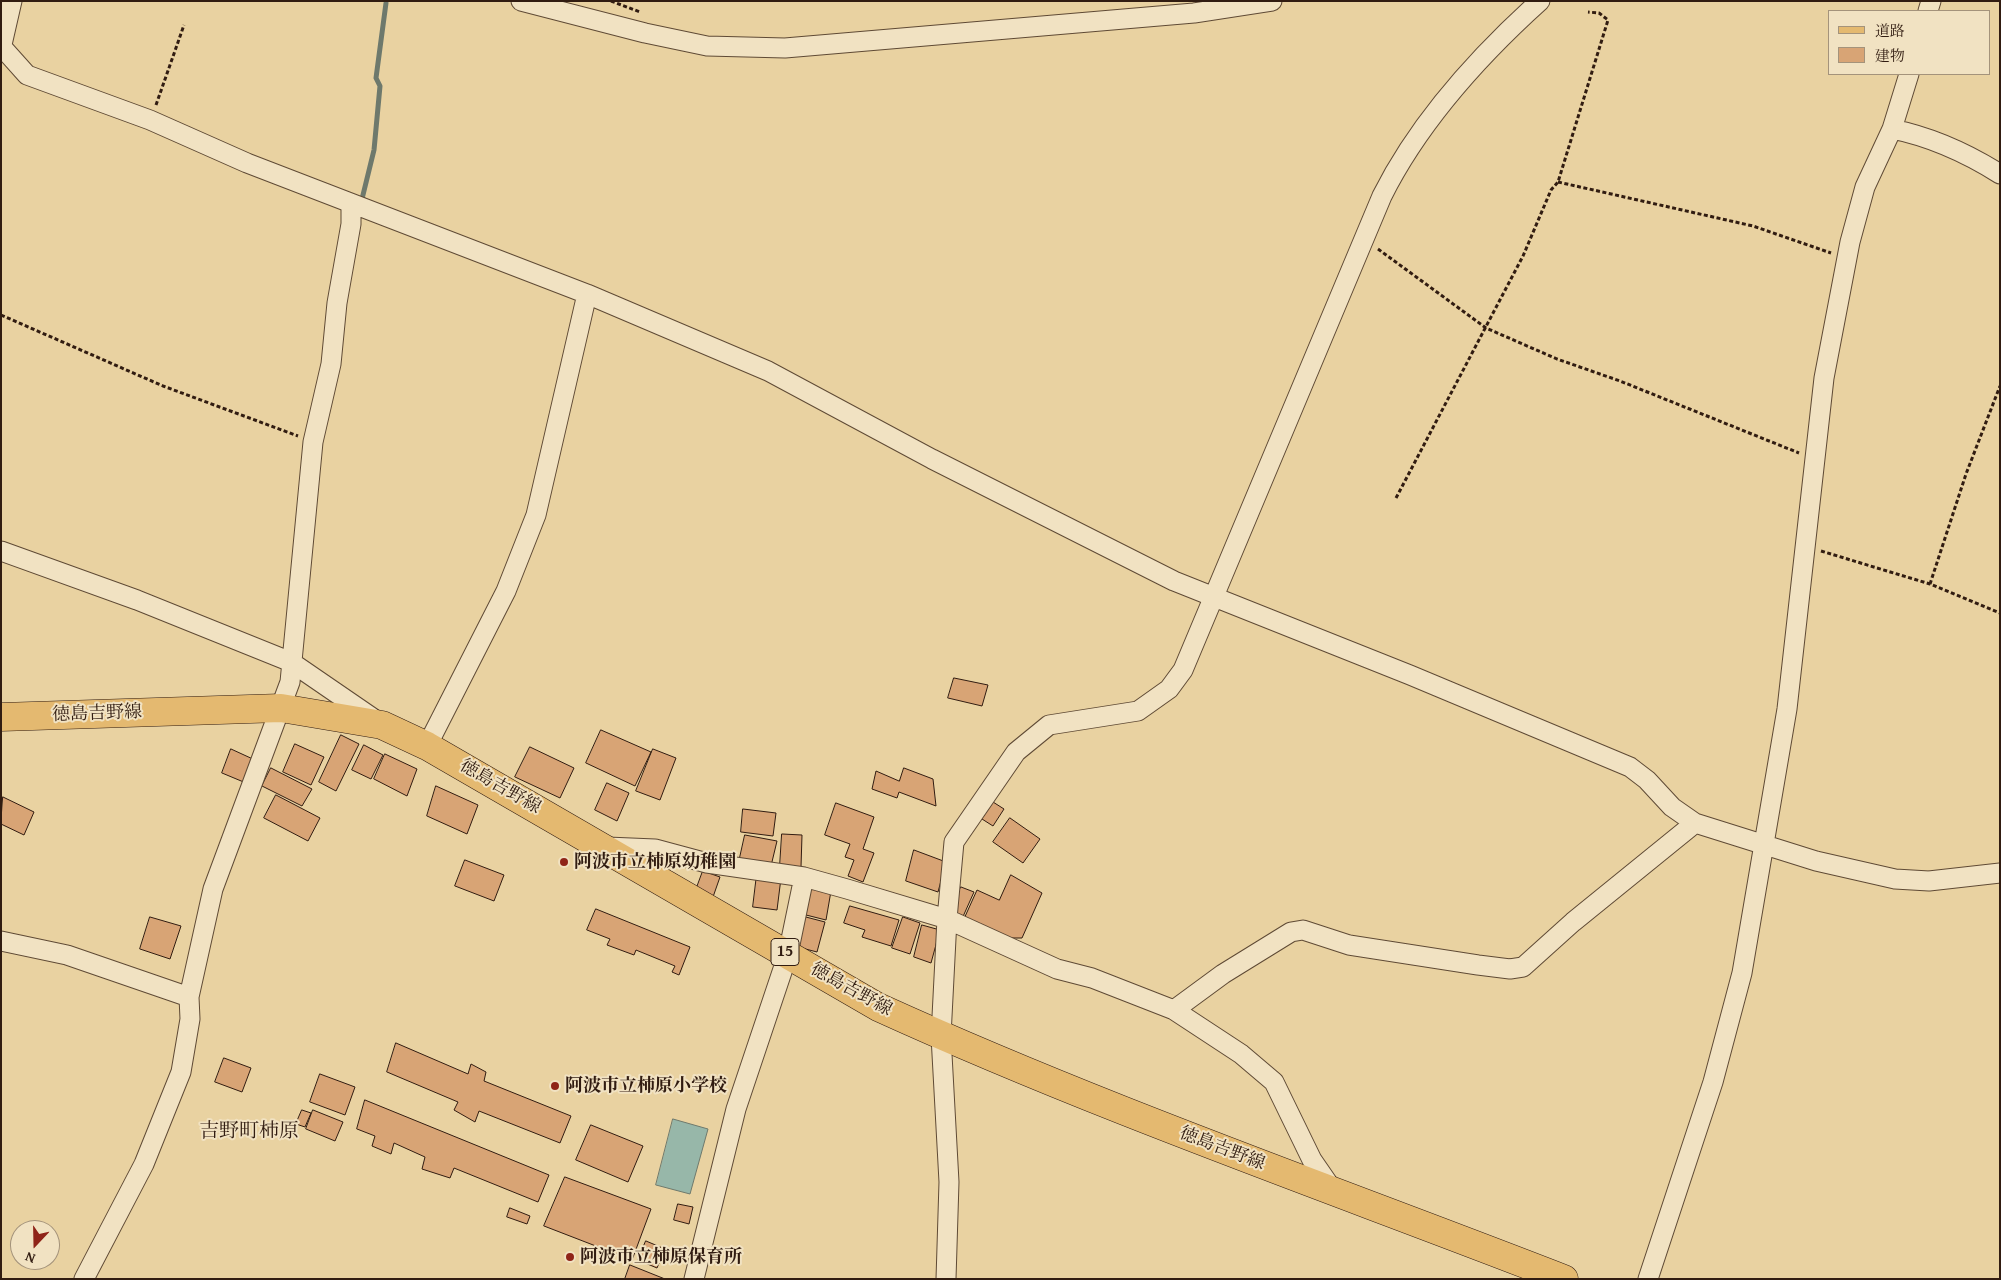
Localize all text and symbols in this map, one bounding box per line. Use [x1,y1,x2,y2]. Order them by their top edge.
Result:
legend [1828,10,1991,75]
text: 道路 [1875,20,1905,41]
text: 建物 [1875,45,1905,66]
street label: 徳島吉野線 [52,702,142,726]
street label: 徳島吉野線 [456,755,544,819]
place label: 阿波市立柿原幼稚園 [574,851,736,873]
marker: 阿波市立柿原幼稚園 [558,856,570,868]
road number: 15 [771,939,799,966]
street label: 徳島吉野線 [806,959,896,1021]
place label: 阿波市立柿原小学校 [565,1075,727,1097]
marker: 阿波市立柿原小学校 [549,1080,561,1092]
district label: 吉野町柿原 [199,1120,299,1144]
street label: 徳島吉野線 [1176,1123,1268,1175]
north arrow [10,1220,60,1270]
place label: 阿波市立柿原保育所 [580,1246,742,1268]
text: N [22,1247,38,1269]
marker: 阿波市立柿原保育所 [564,1251,576,1263]

